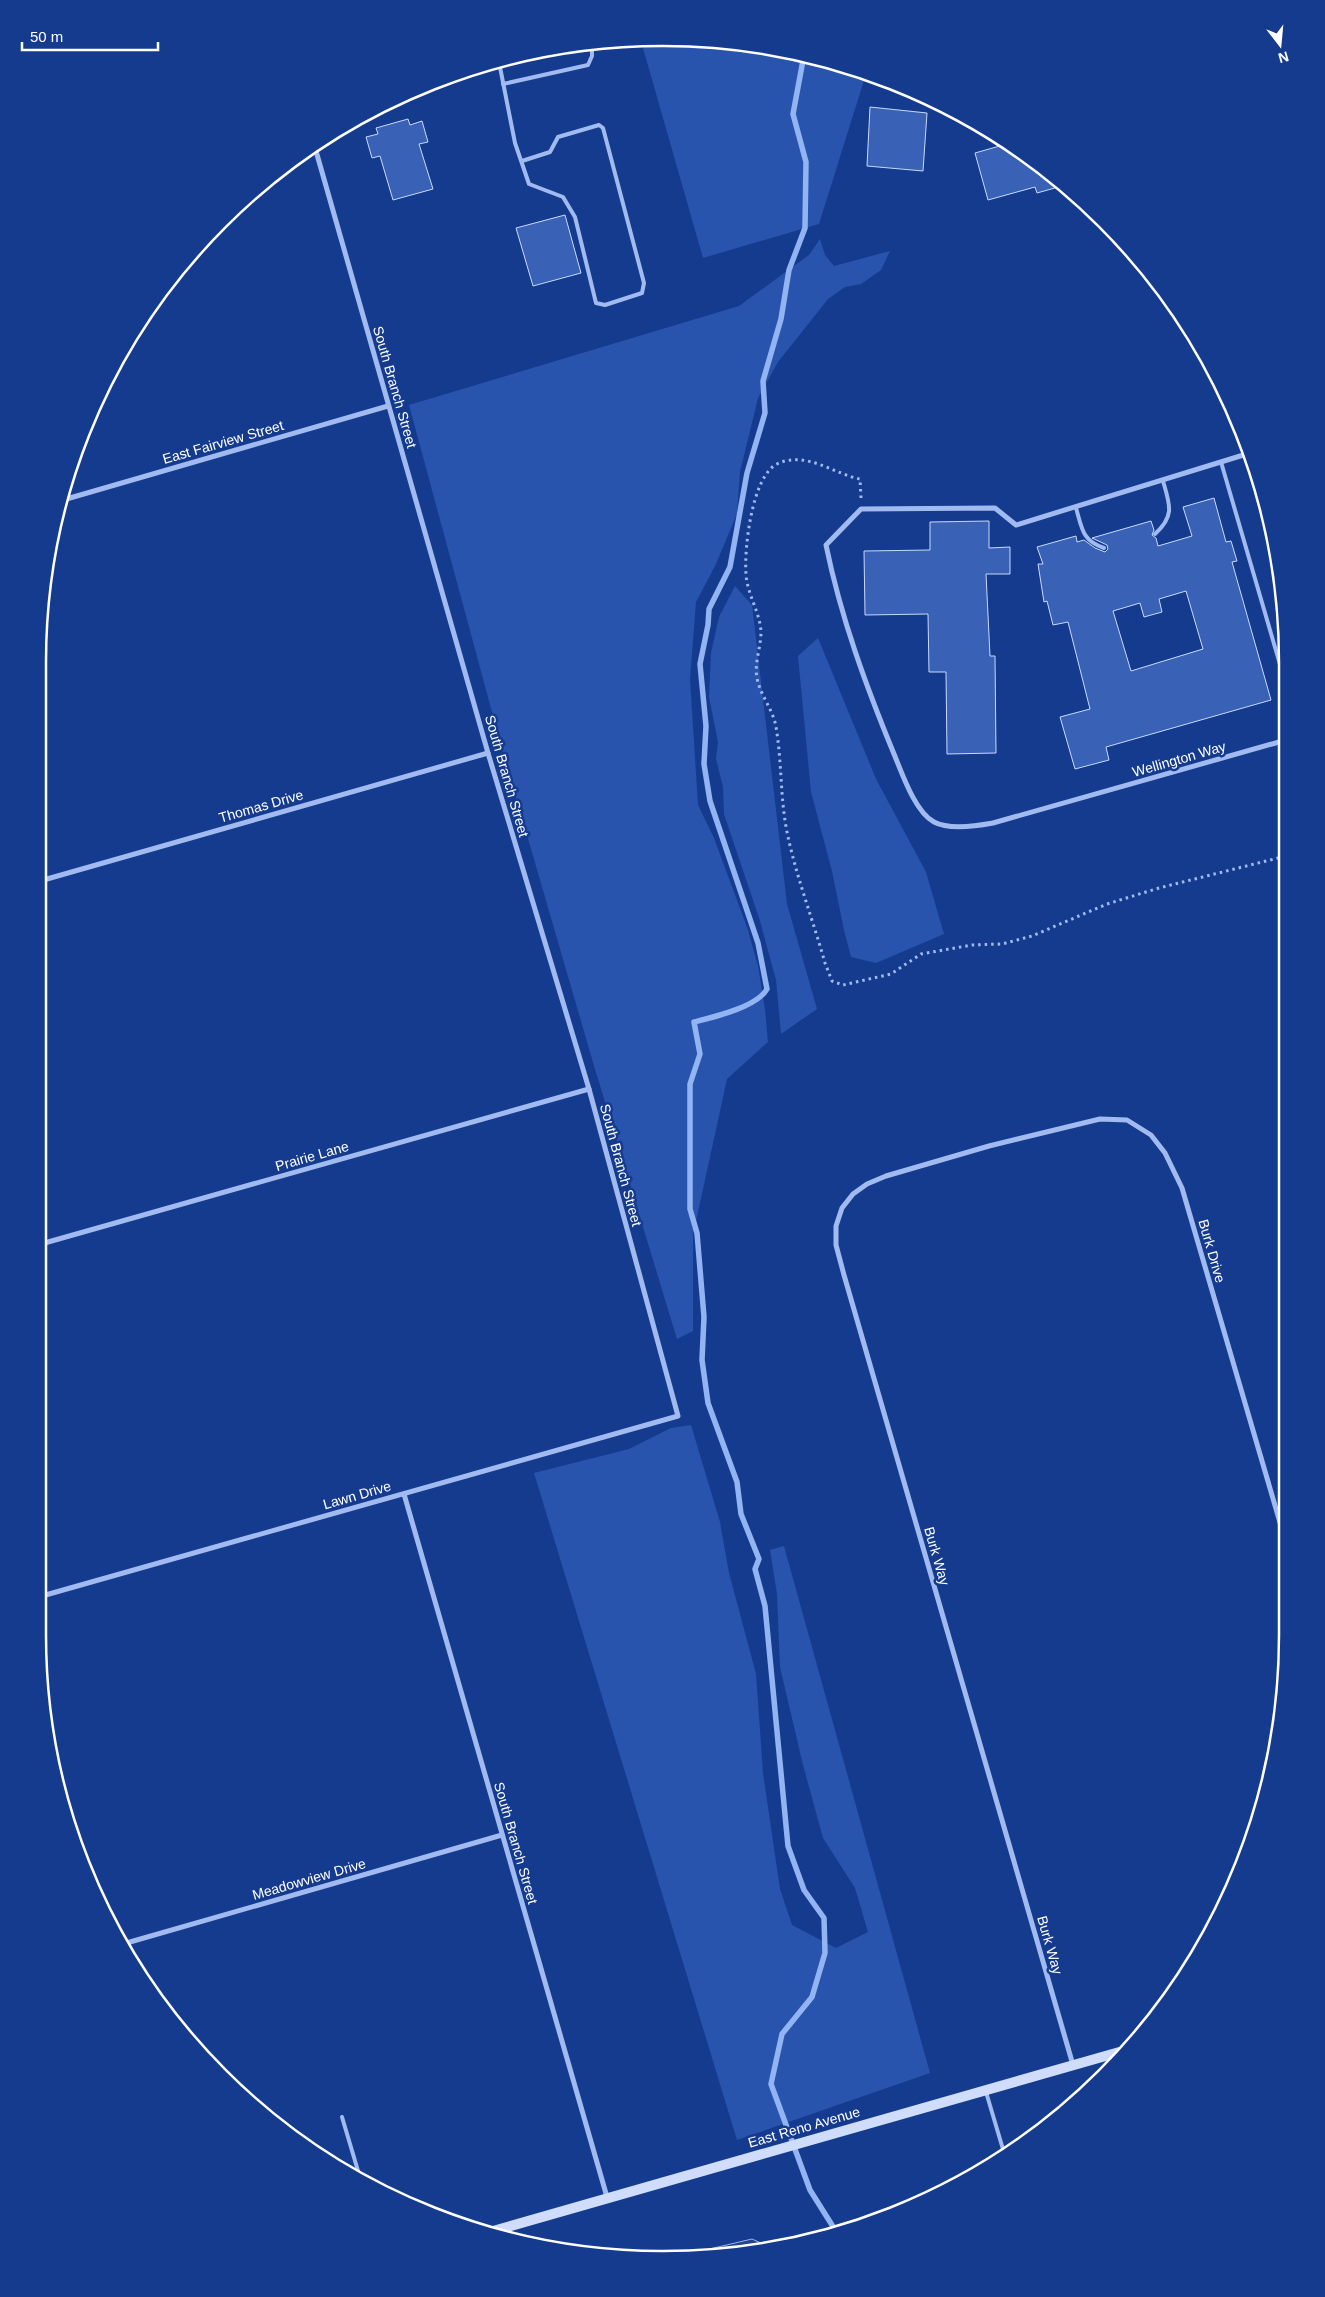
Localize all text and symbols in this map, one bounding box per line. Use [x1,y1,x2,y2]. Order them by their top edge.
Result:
scale bar [22,20,159,52]
north arrow [1255,20,1305,70]
text: 50 m [30,28,63,45]
text: N [1277,48,1291,67]
street label: South Branch Street [370,324,420,450]
street label: East Fairview Street [161,417,286,467]
street label: South Branch Street [482,713,532,839]
street label: Wellington Way [1130,738,1228,780]
street label: Thomas Drive [217,786,305,826]
street label: South Branch Street [597,1102,645,1228]
street label: Prairie Lane [274,1138,351,1174]
street label: Burk Drive [1195,1217,1229,1285]
street label: Lawn Drive [321,1478,393,1512]
street label: Burk Way [921,1525,953,1587]
street label: South Branch Street [491,1780,541,1906]
street label: Meadowview Drive [250,1855,368,1903]
street label: Burk Way [1034,1914,1066,1976]
street label: East Reno Avenue [746,2103,862,2151]

